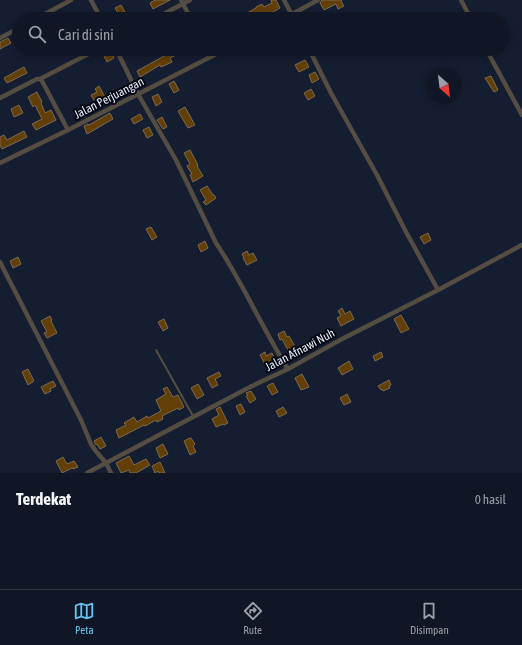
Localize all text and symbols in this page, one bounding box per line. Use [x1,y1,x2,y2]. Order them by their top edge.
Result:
search box [12,12,510,56]
icon: search [26,23,48,45]
text: Cari di sini [58,26,114,43]
north arrow [426,68,462,104]
street label: Jalan Perjuangan [72,74,146,122]
street label: Jalan Afnawi Nuh [263,326,337,374]
text: Terdekat [16,489,71,509]
text: 0 hasil [475,492,506,507]
tab: Peta [73,600,95,636]
tab: Rute [242,600,264,636]
tab: Disimpan [410,600,449,636]

